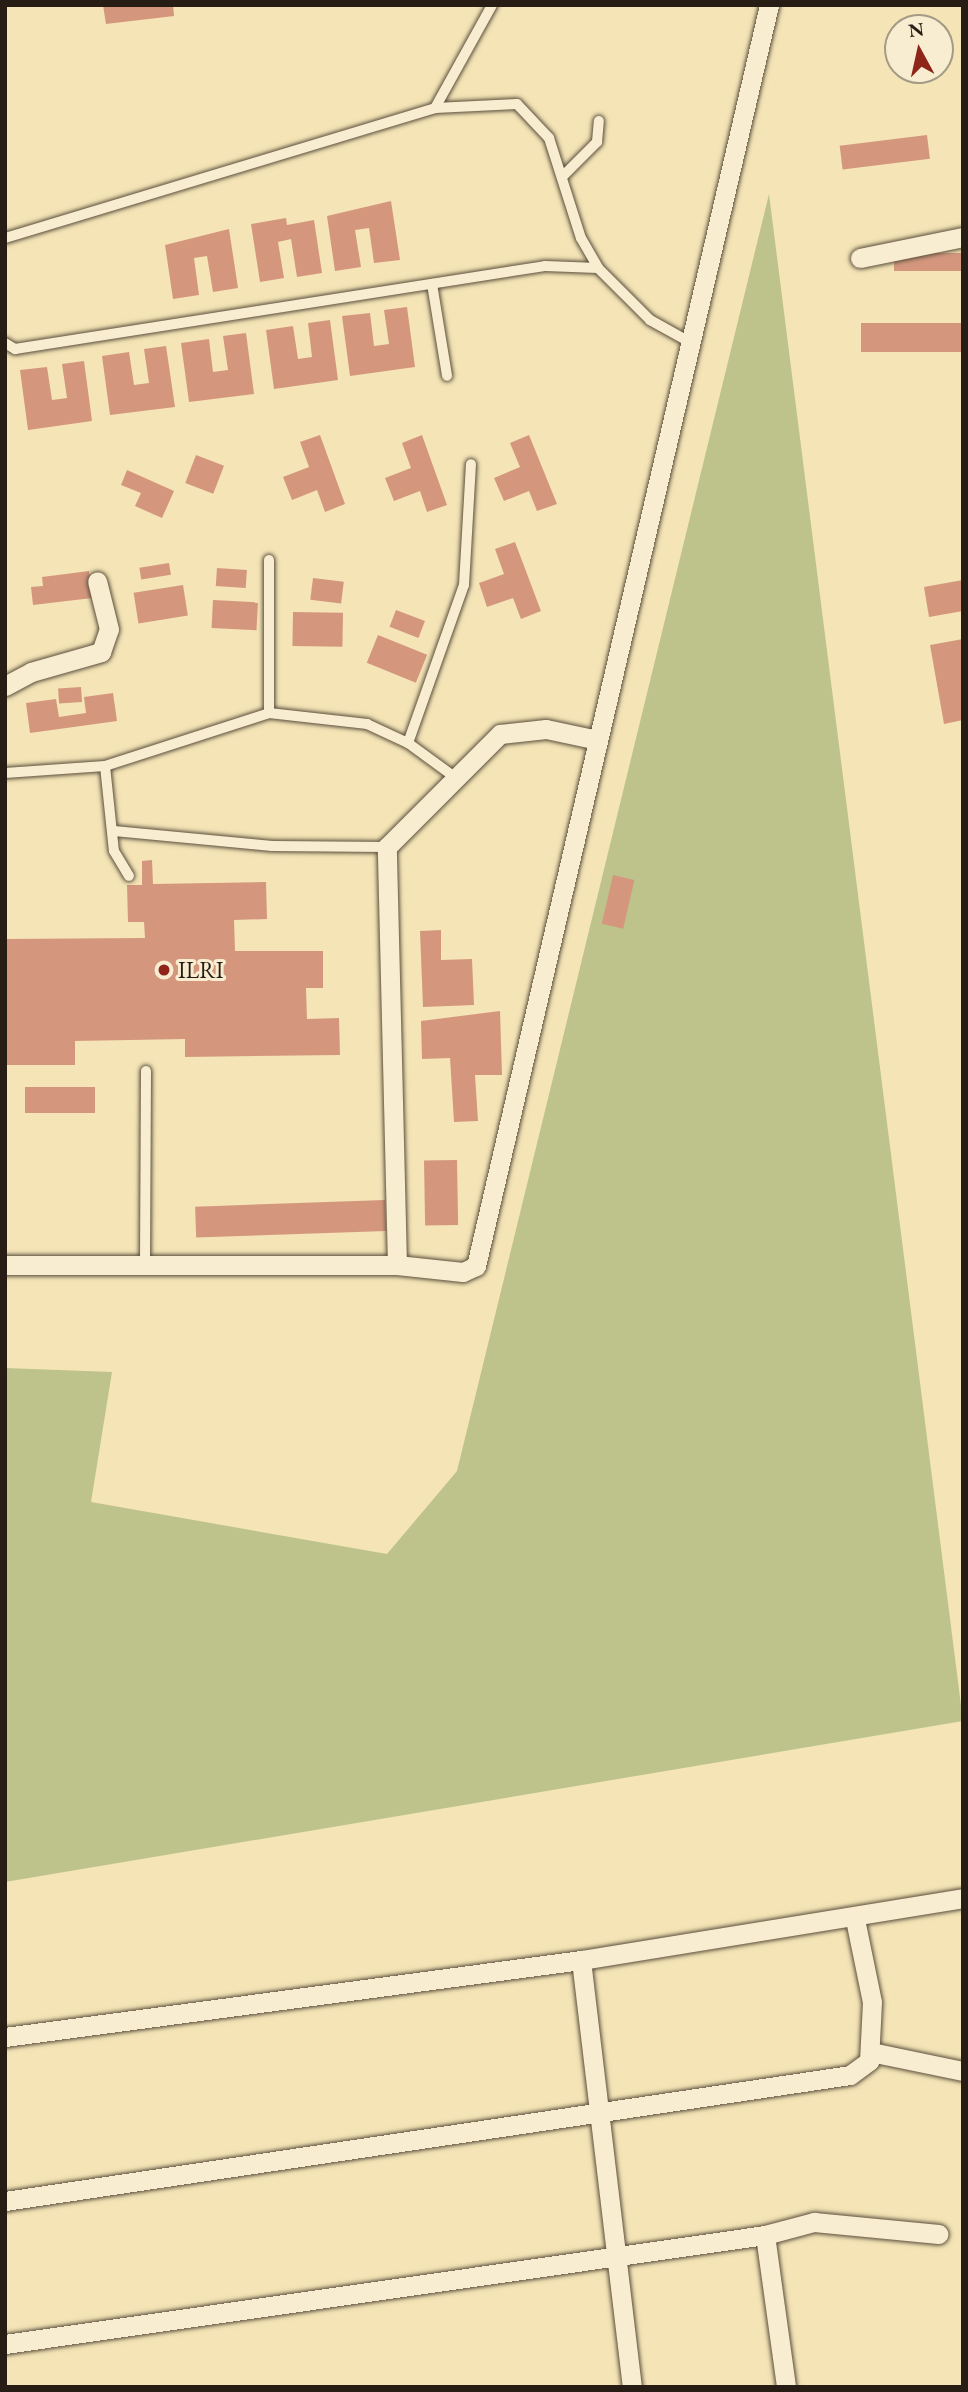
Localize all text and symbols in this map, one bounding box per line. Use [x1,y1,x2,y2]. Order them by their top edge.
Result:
north arrow [884,14,954,84]
text: N [907,16,926,43]
place label: ILRI [178,956,223,984]
marker: ILRI [156,962,172,978]

